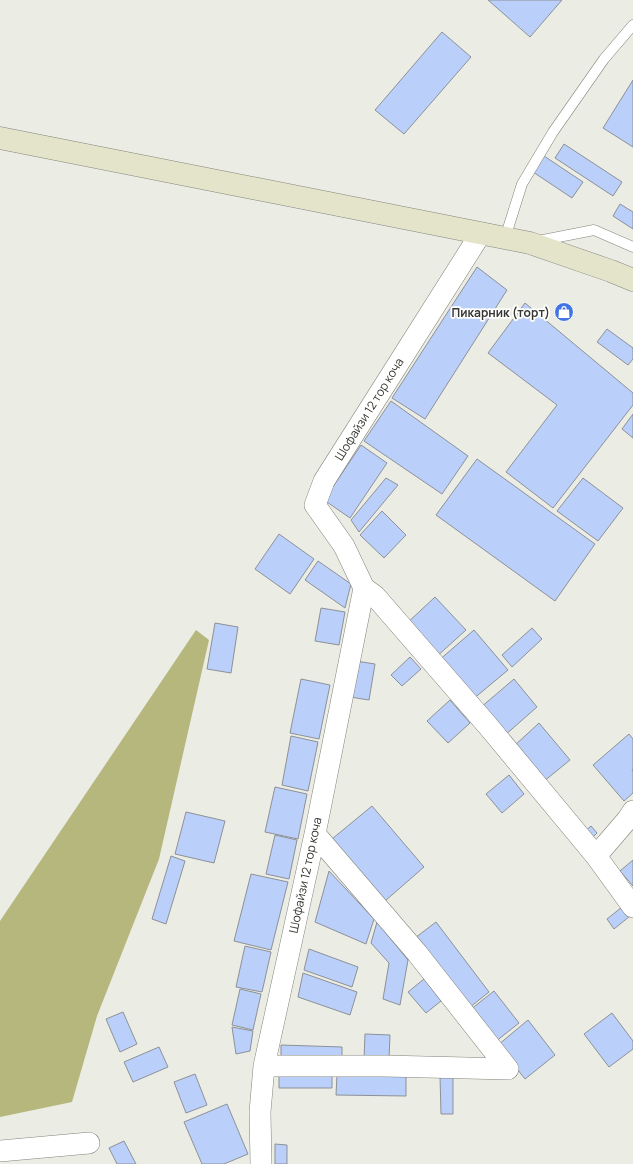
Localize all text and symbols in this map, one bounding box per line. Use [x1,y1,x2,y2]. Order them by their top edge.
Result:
shop icon: Пикарник (торт) [553,301,575,323]
place label: Пикарник (торт) [452,304,550,321]
street label: Шофайзи 12 тор коча [331,354,407,464]
street label: Шофайзи 12 тор коча [284,816,326,934]

